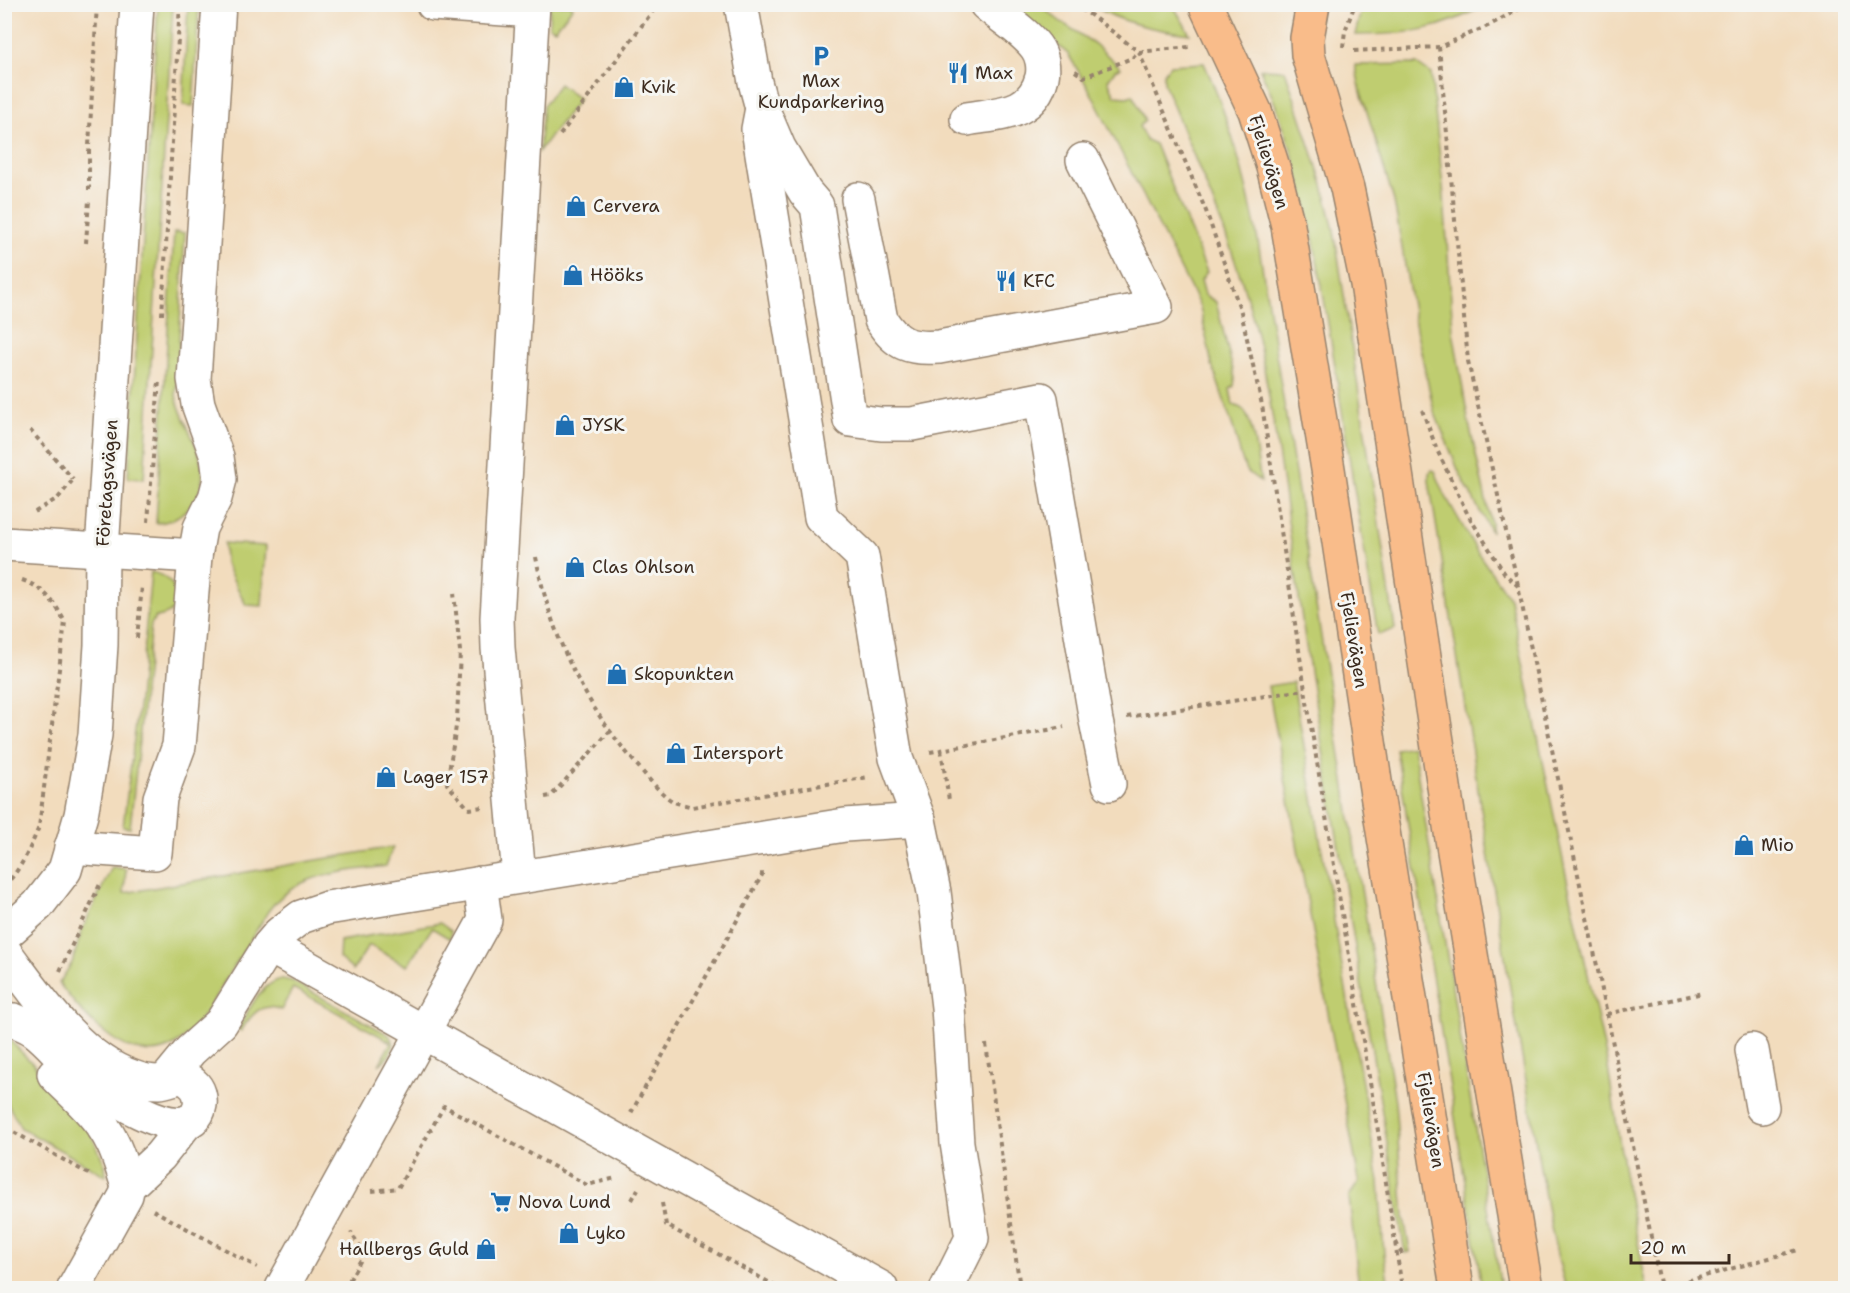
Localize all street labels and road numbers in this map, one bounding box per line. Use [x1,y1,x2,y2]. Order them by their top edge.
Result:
street label: Fjelievägen [1243,112,1295,212]
street label: Företagsvägen [91,418,123,548]
street label: Fjelievägen [1335,590,1373,690]
street label: Fjelievägen [1412,1070,1450,1170]

